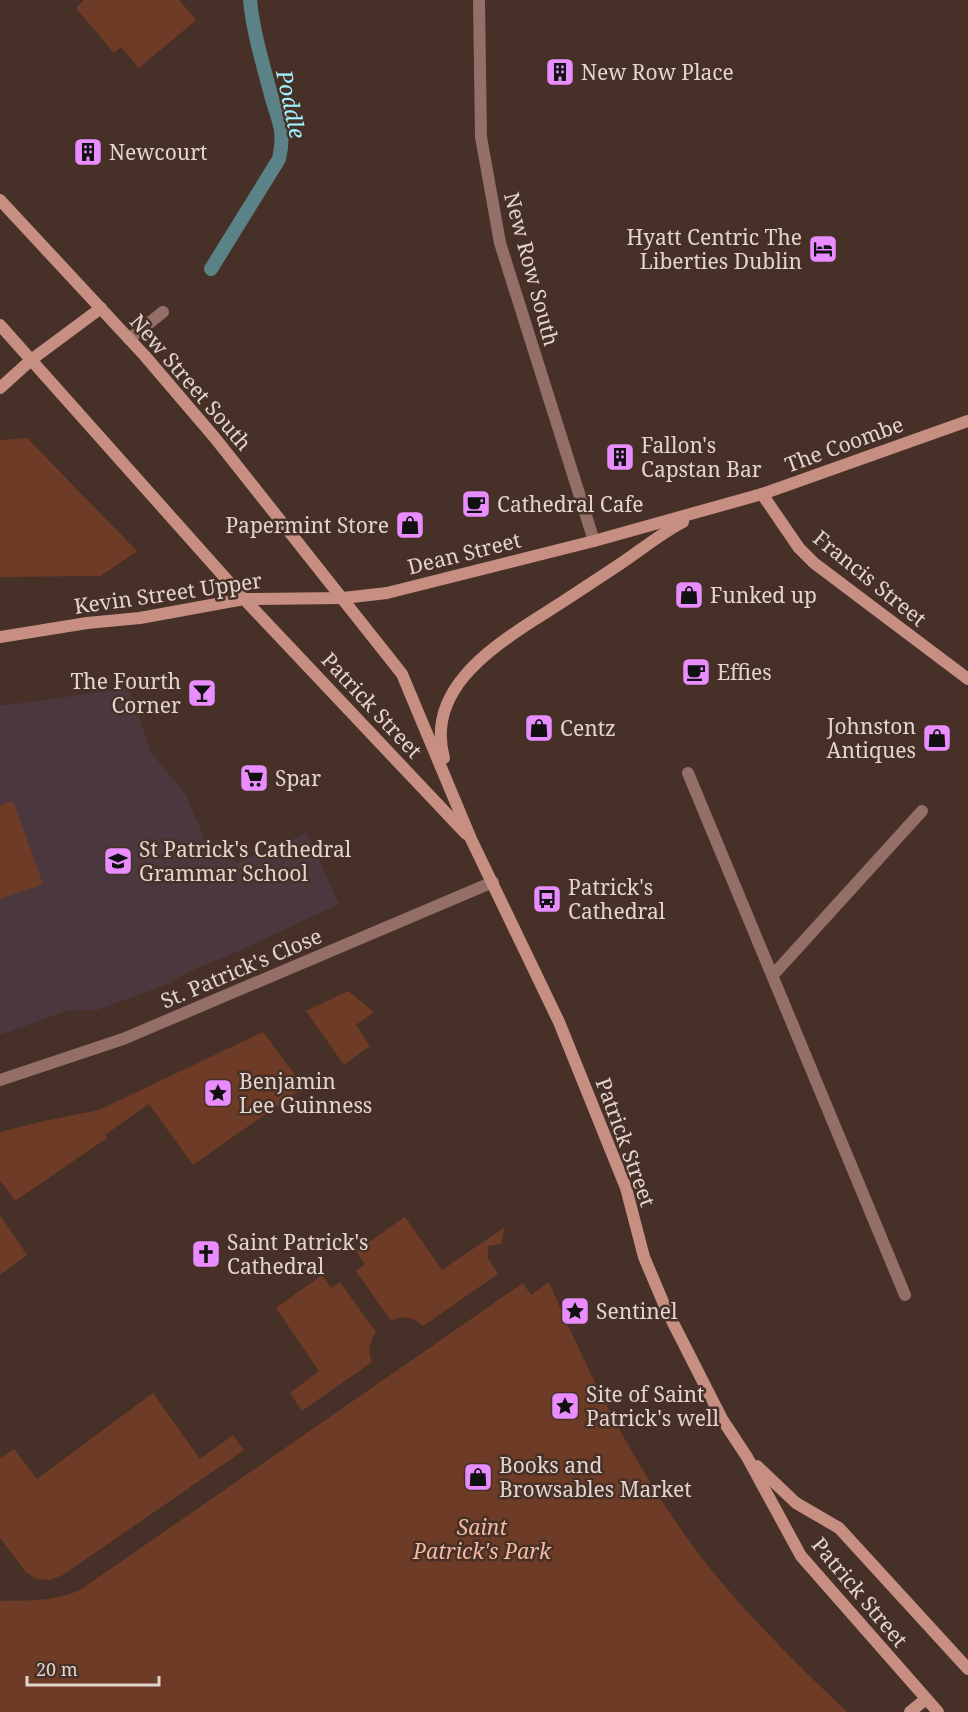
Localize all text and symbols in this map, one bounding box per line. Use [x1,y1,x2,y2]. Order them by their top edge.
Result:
building icon: New Row Place [544,56,576,88]
place label: New Row Place [581,58,734,86]
water label: Poddle [270,66,314,141]
building icon: Newcourt [72,136,104,168]
place label: Newcourt [109,138,207,166]
street label: New Row South [498,189,566,349]
place label: Hyatt Centric The Liberties Dublin [627,223,802,275]
hotel icon: Hyatt Centric The Liberties Dublin [807,233,839,265]
street label: New Street South [124,308,258,456]
street label: The Coombe [781,410,907,478]
place label: Fallon's Capstan Bar [641,431,762,483]
building icon: Fallon's Capstan Bar [604,441,636,473]
cafe icon: Cathedral Cafe [460,488,492,520]
place label: Cathedral Cafe [497,490,644,518]
shop icon: Papermint Store [394,509,426,541]
place label: Papermint Store [225,511,389,539]
street label: Francis Street [808,524,932,632]
street label: Dean Street [404,525,524,581]
street label: Kevin Street Upper [72,566,264,620]
shop icon: Funked up [673,579,705,611]
place label: Funked up [710,581,817,609]
street label: Patrick Street [316,646,428,764]
cafe icon: Effies [680,656,712,688]
place label: Effies [717,658,772,686]
place label: The Fourth Corner [70,667,181,719]
bar icon: The Fourth Corner [186,677,218,709]
shop icon: Centz [523,712,555,744]
place label: Johnston Antiques [826,712,916,764]
place label: Centz [560,714,616,742]
shop icon: Johnston Antiques [921,722,953,754]
supermarket icon: Spar [238,762,270,794]
place label: Spar [275,764,321,792]
place label: St Patrick's Cathedral Grammar School [139,835,352,887]
school or university icon: St Patrick's Cathedral Grammar School [102,845,134,877]
place label: Patrick's Cathedral [568,873,666,925]
bus stop icon: Patrick's Cathedral [531,883,563,915]
street label: St. Patrick's Close [156,921,326,1015]
place label: Benjamin Lee Guinness [239,1067,372,1119]
street label: Patrick Street [590,1074,662,1210]
place icon: Benjamin Lee Guinness [202,1077,234,1109]
place label: Saint Patrick's Cathedral [227,1228,369,1280]
church icon: Saint Patrick's Cathedral [190,1238,222,1270]
place icon: Sentinel [559,1295,591,1327]
place label: Sentinel [596,1297,678,1325]
place label: Site of Saint Patrick's well [586,1380,720,1432]
place icon: Site of Saint Patrick's well [549,1390,581,1422]
place label: Books and Browsables Market [499,1451,692,1503]
shop icon: Books and Browsables Market [462,1461,494,1493]
park label: Saint Patrick's Park [412,1513,552,1565]
street label: Patrick Street [806,1531,914,1653]
scale bar [27,1649,159,1687]
text: 20 m [36,1657,78,1681]

